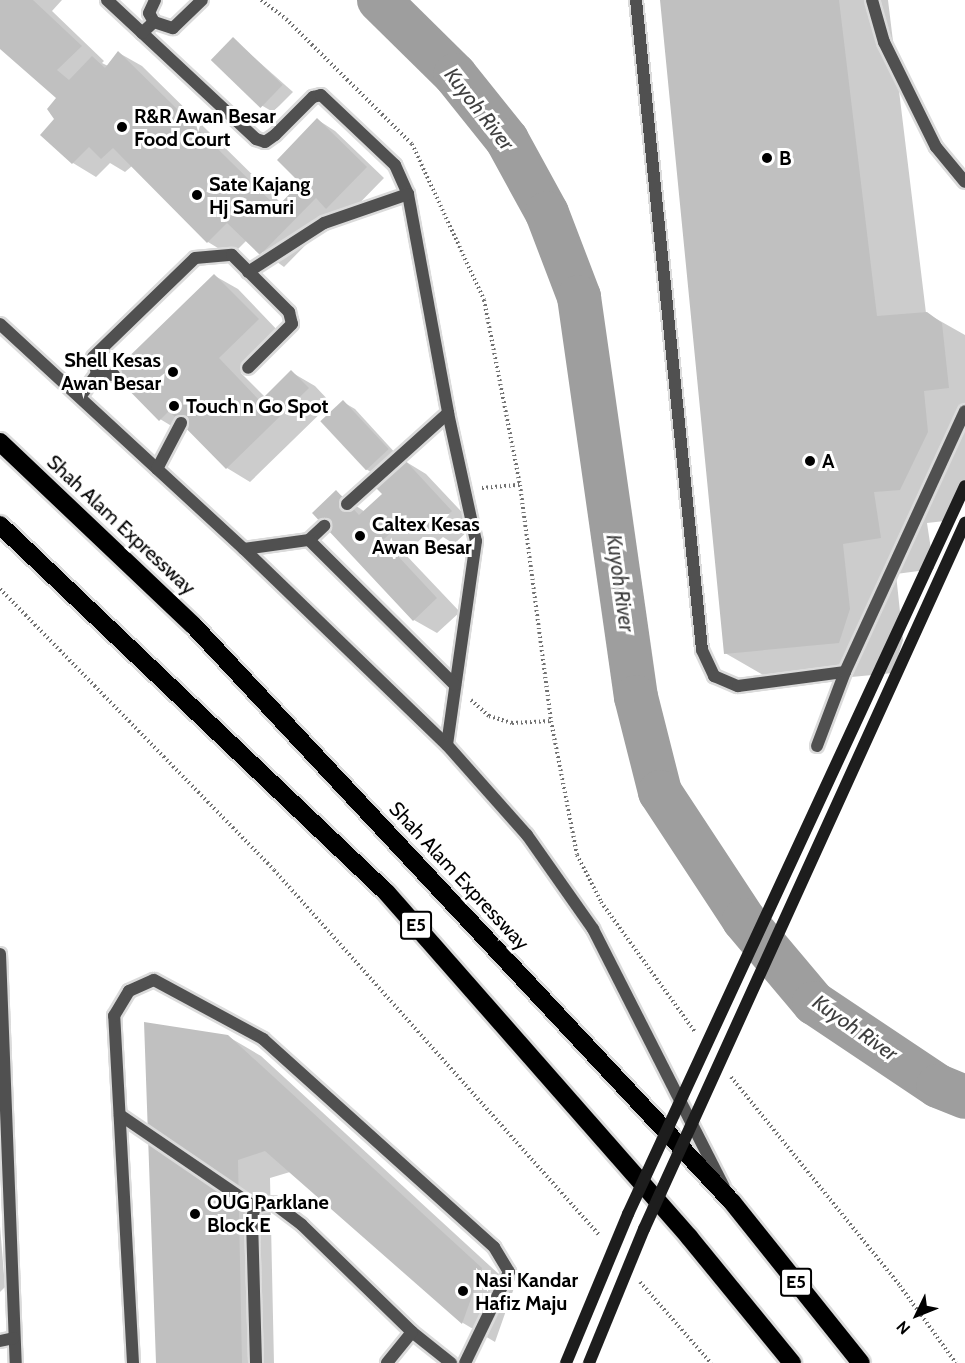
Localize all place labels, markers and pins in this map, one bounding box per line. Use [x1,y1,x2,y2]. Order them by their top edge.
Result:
place label: R&R Awan Besar Food Court [134,104,276,151]
marker: R&R Awan Besar Food Court [115,120,129,134]
place label: B [779,146,792,170]
marker: B [760,151,774,165]
place label: Sate Kajang Hj Samuri [209,172,310,219]
marker: Sate Kajang Hj Samuri [190,188,204,202]
place label: Shell Kesas Awan Besar [61,348,161,395]
marker: Shell Kesas Awan Besar [166,365,180,379]
place label: Touch n Go Spot [186,394,328,418]
marker: Touch n Go Spot [167,399,181,413]
place label: A [822,449,834,473]
marker: A [803,454,817,468]
place label: Caltex Kesas Awan Besar [372,512,480,559]
marker: Caltex Kesas Awan Besar [353,529,367,543]
place label: OUG Parklane Block E [207,1190,329,1237]
marker: OUG Parklane Block E [188,1207,202,1221]
place label: Nasi Kandar Hafiz Maju [475,1268,578,1315]
marker: Nasi Kandar Hafiz Maju [456,1284,470,1298]

